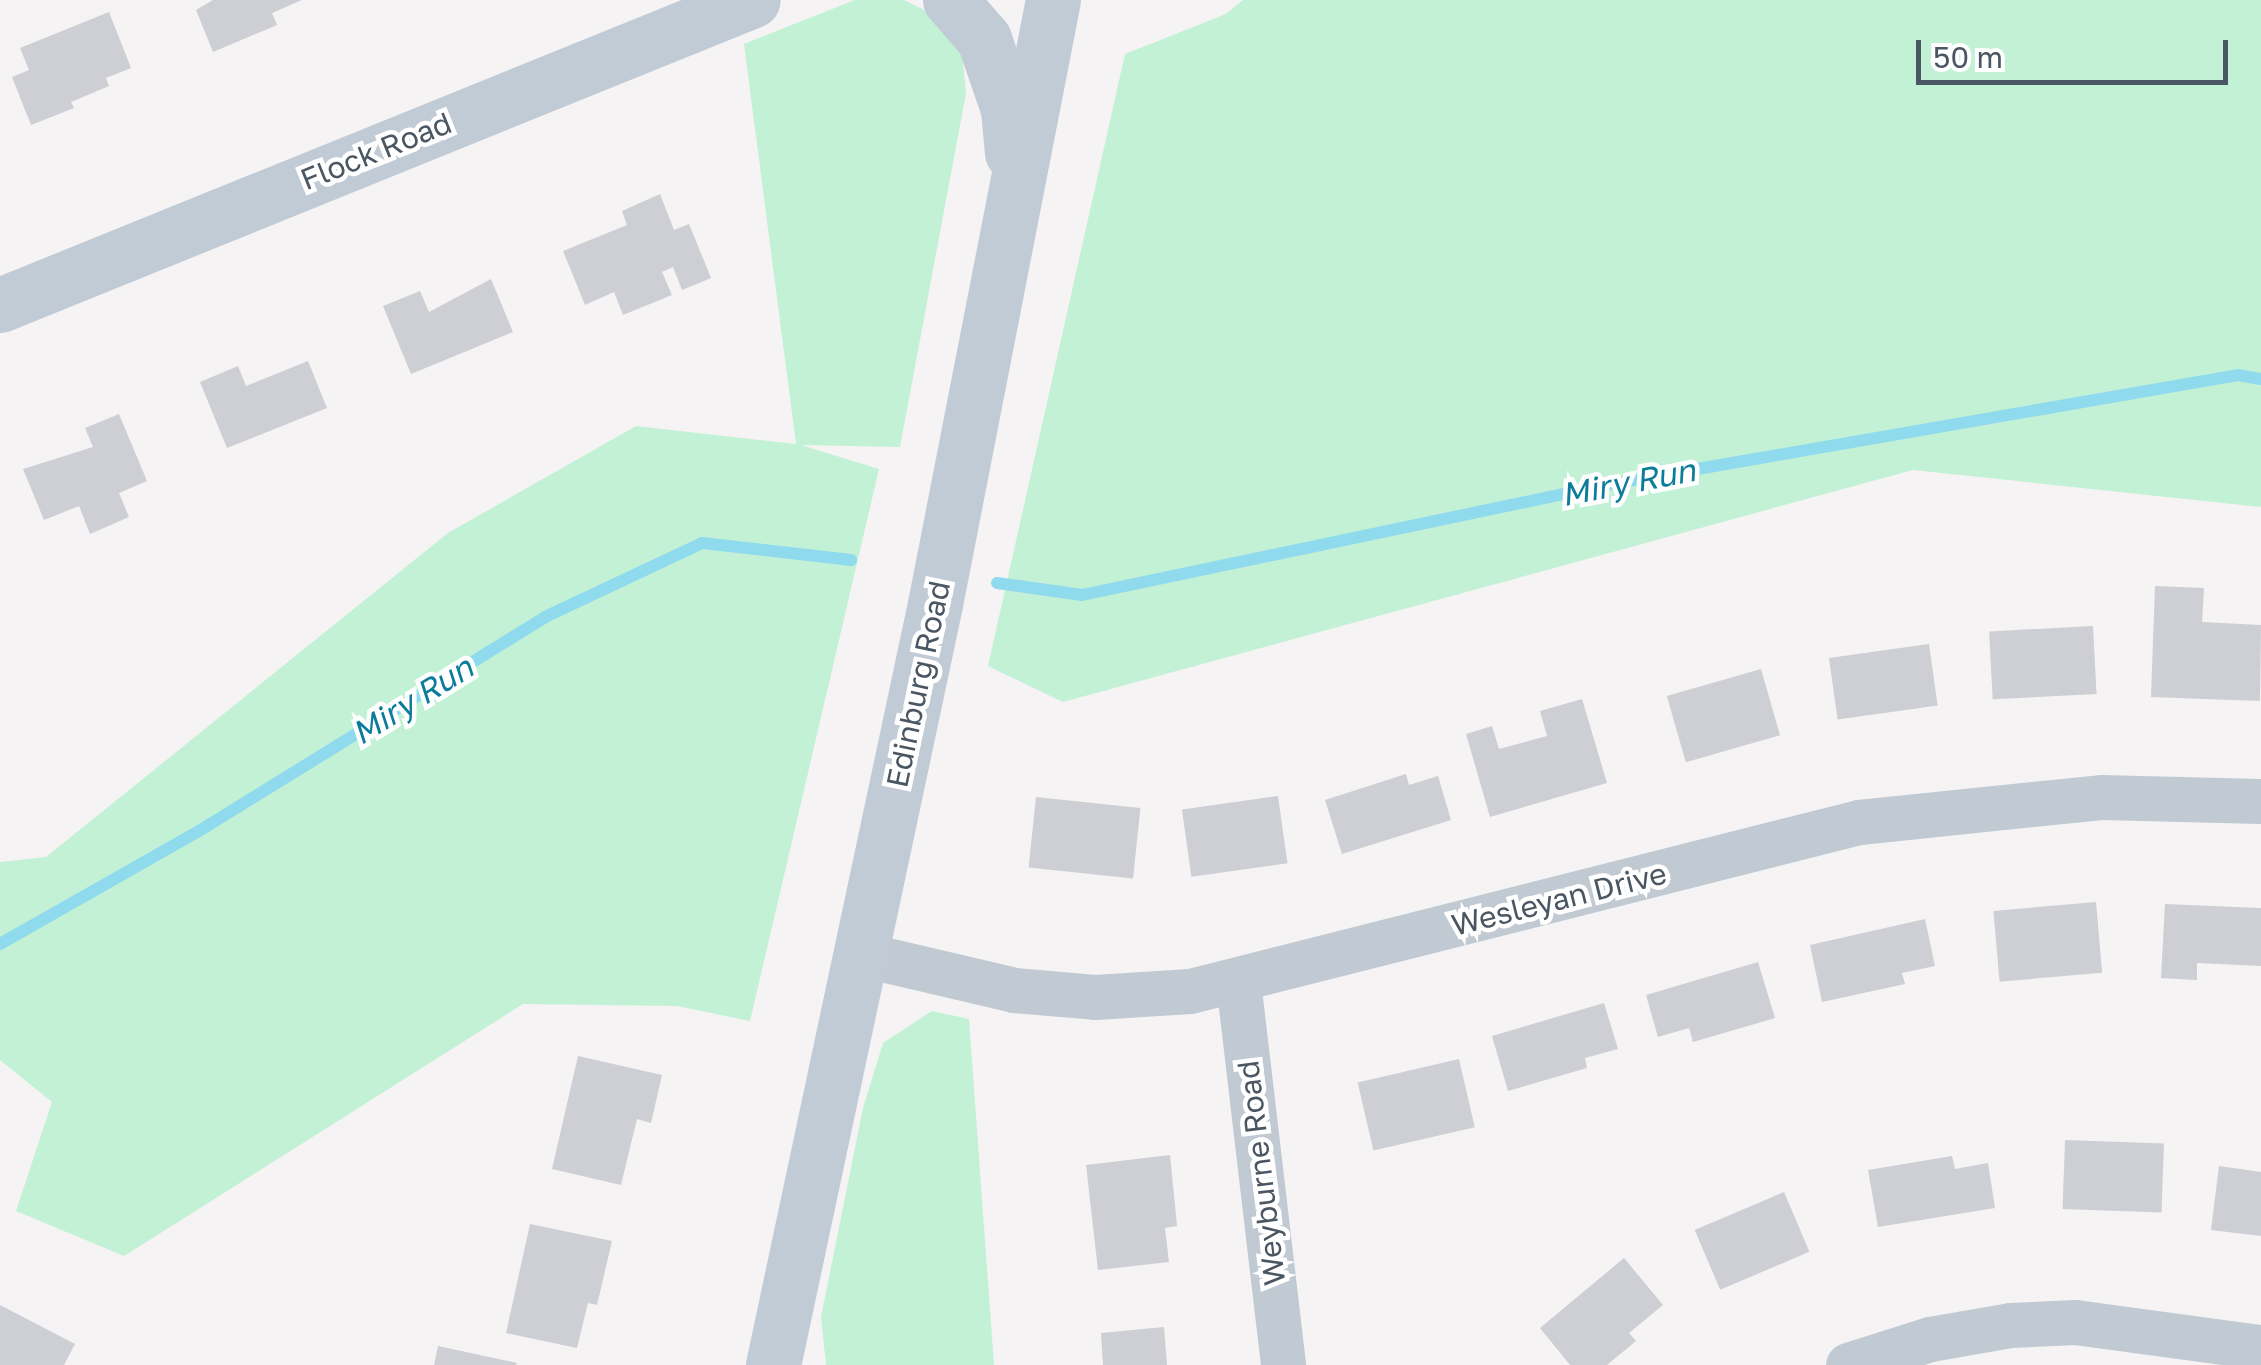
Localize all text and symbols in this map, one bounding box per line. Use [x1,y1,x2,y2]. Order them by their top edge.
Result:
scale bar [1921,20,2234,82]
text: 50 m [1933,39,2003,75]
street label: Flock Road [295,104,457,198]
water label: Miry Run [1558,450,1698,514]
street label: Edinburg Road [879,577,957,791]
water label: Miry Run [344,648,480,752]
street label: Wesleyan Drive [1448,855,1670,943]
street label: Weyburne Road [1229,1058,1293,1288]

